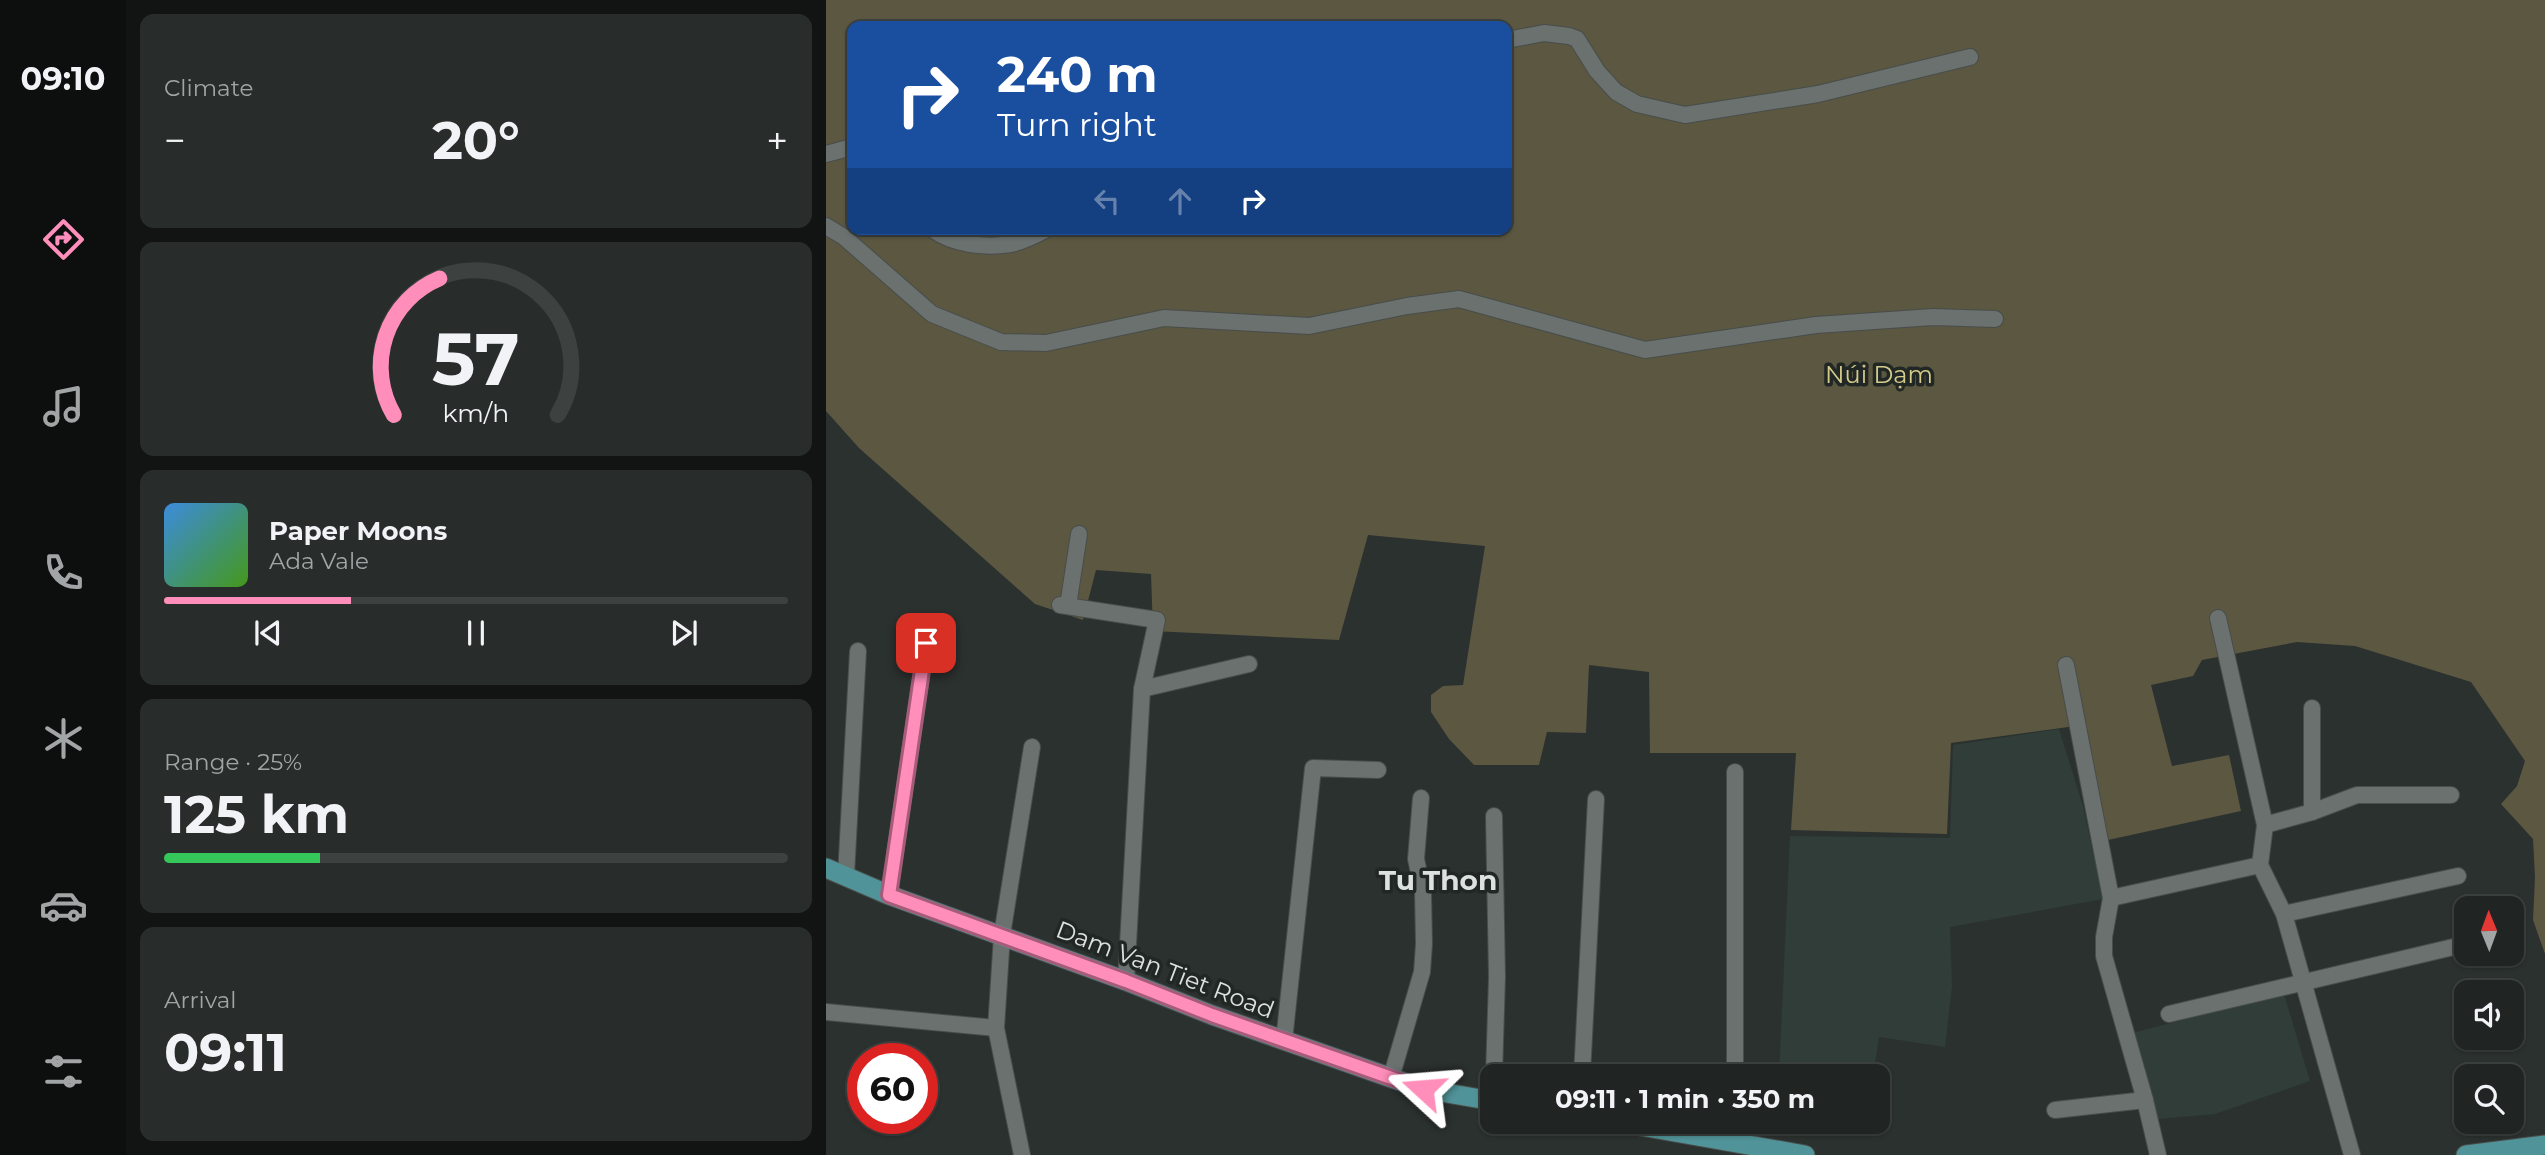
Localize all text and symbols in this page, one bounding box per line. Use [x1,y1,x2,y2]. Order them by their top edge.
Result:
text: 240 m [997,45,1158,104]
icon: right [882,49,973,140]
text: 09:10 [21,59,105,98]
text: Climate [164,74,253,102]
text: Turn right [997,105,1157,144]
text: 20° [432,109,520,172]
text: − [164,117,186,164]
text: + [766,117,788,164]
icon: left [1088,182,1126,220]
icon: ahead [1161,182,1199,220]
icon: right [1234,182,1272,220]
icon: directions [39,215,88,264]
text: 57 [432,316,520,404]
park label: Núi Dạm [1825,360,1933,389]
icon: music [39,382,88,431]
text: km/h [443,398,509,428]
text: Paper Moons [269,515,447,547]
text: Ada Vale [269,547,369,575]
icon: phone [39,548,88,597]
pin [896,613,956,673]
icon: previous [249,614,287,652]
icon: pause [457,614,495,652]
icon: next [665,614,703,652]
icon: arrive [907,624,945,662]
icon: climate [39,714,88,763]
text: Range · 25% [164,748,302,776]
text: 125 km [164,783,349,846]
district label: Tu Thon [1379,863,1497,897]
icon: car [39,881,88,930]
north arrow [2454,896,2524,966]
map controls [2454,896,2524,1134]
street label: Dam Van Tiet Road [1052,915,1278,1025]
button: sound [2454,980,2524,1050]
text: Arrival [164,986,237,1014]
text: 09:11 [164,1021,287,1084]
speed limit sign: 60 [847,1043,938,1134]
icon: filters [39,1047,88,1096]
position arrow [1386,1052,1460,1126]
button: search [2454,1064,2524,1134]
text: 09:11 · 1 min · 350 m [1555,1083,1815,1115]

